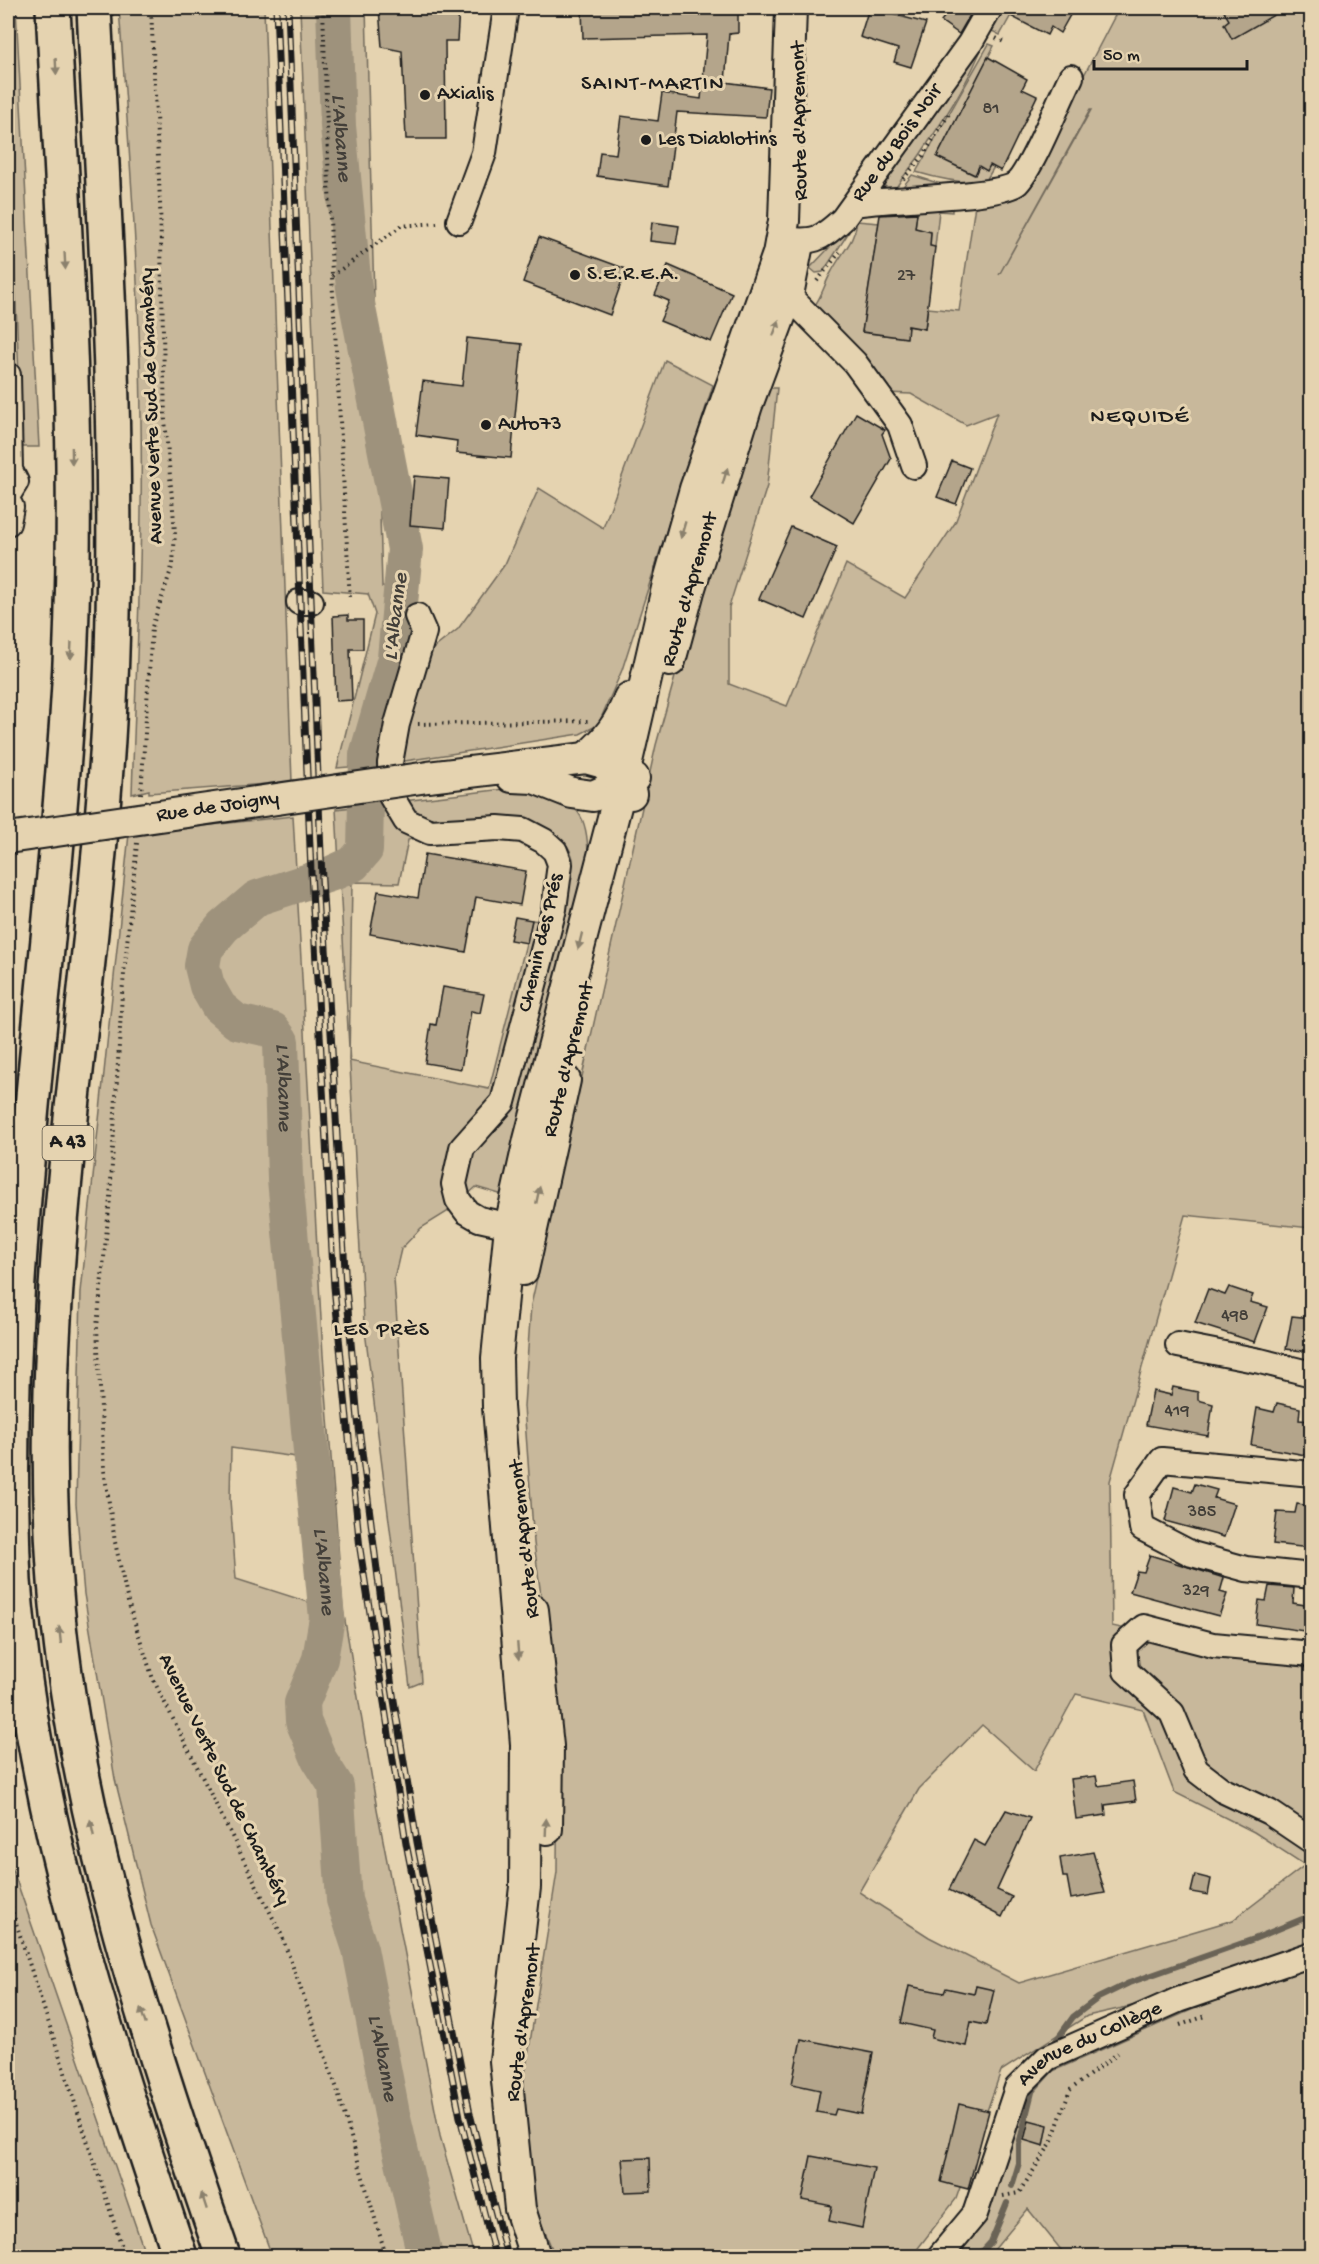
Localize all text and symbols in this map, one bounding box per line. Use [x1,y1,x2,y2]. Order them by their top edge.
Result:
scale bar [1094,33,1247,71]
street label: Route d'Apremont [787,39,815,201]
text: 50 m [1103,46,1140,67]
one-way arrow [51,56,60,75]
district label: SAINT-MARTIN [581,72,725,98]
street label: Rue du Bois Noir [847,78,949,207]
place label: Axialis [437,83,495,108]
marker: Axialis [418,88,432,102]
water label: L'Albanne [324,94,357,184]
house number: 81 [982,99,1000,120]
place label: Les Diablotins [658,128,778,153]
marker: Les Diablotins [639,133,653,147]
one-way arrow [61,251,70,270]
place label: S.E.R.E.A. [587,263,679,288]
house number: 27 [897,266,916,287]
street label: Avenue Verte Sud de Chambéry [136,267,170,545]
marker: S.E.R.E.A. [568,268,582,282]
one-way arrow [771,319,781,337]
district label: NEQUIDÉ [1090,405,1190,431]
place label: Auto73 [498,413,562,438]
marker: Auto73 [479,418,493,432]
one-way arrow [68,446,77,465]
one-way arrow [721,467,730,485]
street label: Route d'Apremont [657,508,726,670]
one-way arrow [678,520,688,539]
water label: L'Albanne [379,570,415,662]
one-way arrow [67,641,76,660]
street label: Rue de Joigny [155,786,281,829]
street label: Chemin des Prés [514,870,570,1015]
one-way arrow [575,932,584,950]
street label: Route d'Apremont [539,977,602,1140]
water label: L'Albanne [268,1043,297,1133]
road number: A 43 [42,1126,94,1160]
one-way arrow [534,1186,543,1205]
house number: 498 [1221,1306,1249,1327]
district label: LES PRÈS [334,1318,430,1344]
house number: 419 [1165,1401,1189,1422]
street label: Route d'Apremont [505,1456,547,1619]
house number: 385 [1187,1502,1216,1523]
water label: L'Albanne [305,1527,340,1618]
house number: 329 [1181,1581,1210,1602]
one-way arrow [56,1626,65,1645]
one-way arrow [513,1641,523,1660]
street label: Avenue Verte Sud de Chambéry [151,1650,295,1910]
one-way arrow [87,1818,96,1837]
one-way arrow [542,1818,551,1837]
street label: Route d'Apremont [502,1940,549,2104]
street label: Avenue du Collège [1013,1996,1167,2092]
one-way arrow [138,2007,147,2025]
water label: L'Albanne [360,2013,403,2105]
one-way arrow [199,2192,208,2210]

